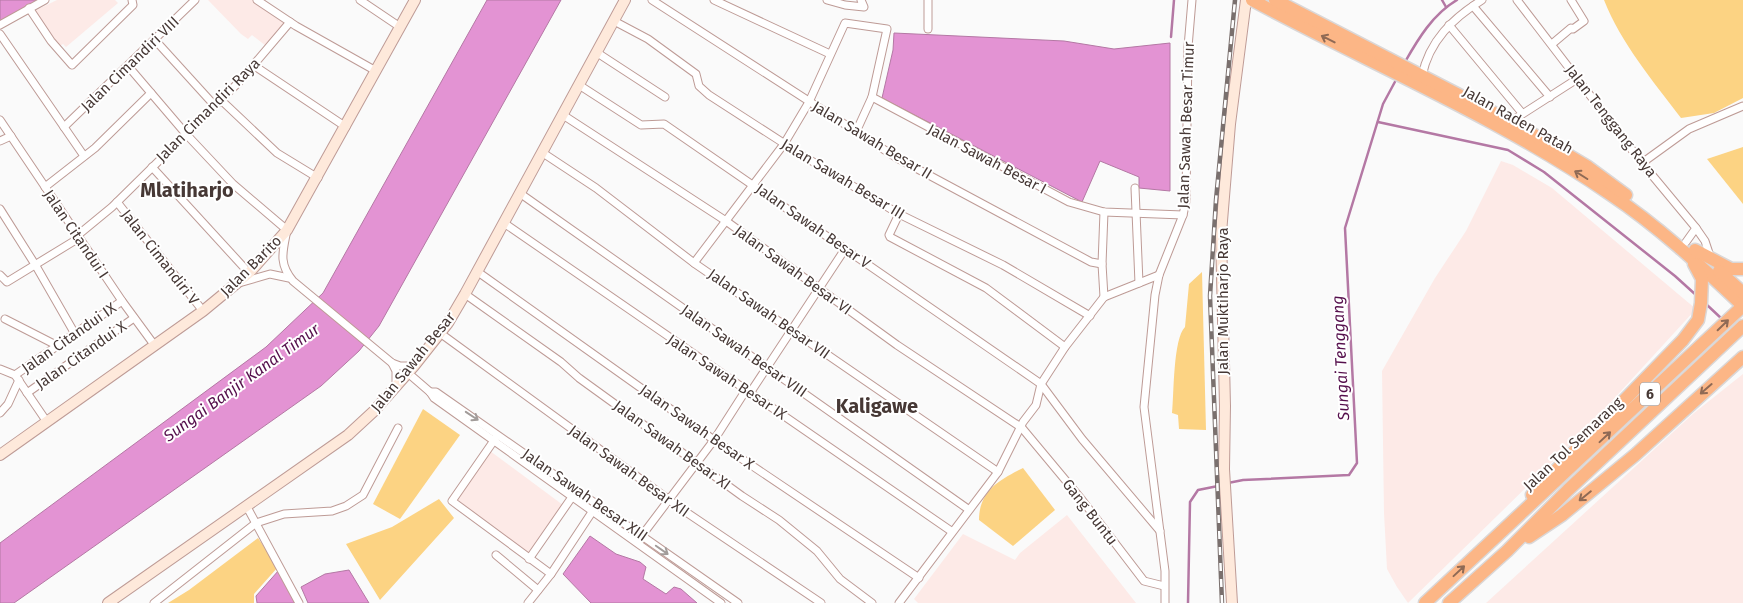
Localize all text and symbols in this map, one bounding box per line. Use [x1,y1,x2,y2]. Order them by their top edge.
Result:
street label: Jalan Cimandiri VIII [77,13,183,115]
one-way arrow [1321,34,1336,44]
street label: Jalan Sawah Besar Timur [1174,41,1198,209]
street label: Jalan Cimandiri Raya [152,54,264,166]
street label: Jalan Tenggang Raya [1561,61,1661,181]
street label: Jalan Raden Patah [1460,82,1576,158]
street label: Jalan Sawah Besar II [809,97,935,183]
street label: Jalan Sawah Besar I [924,120,1050,198]
street label: Jalan Sawah Besar III [778,135,908,223]
one-way arrow [1575,170,1589,180]
district label: Mlatiharjo [140,178,234,202]
street label: Jalan Sawah Besar V [752,180,874,273]
street label: Jalan Citandui I [40,186,112,282]
street label: Jalan Cimandiri V [117,206,203,309]
street label: Jalan Sawah Besar VI [731,221,855,319]
street label: Jalan Muktiharjo Raya [1214,227,1232,375]
street label: Jalan Barito [217,232,285,300]
street label: Jalan Sawah Besar VII [705,265,833,363]
water label: Sungai Tenggang [1328,295,1353,422]
street label: Jalan Citandui IX [18,298,120,377]
street label: Jalan Sawah Besar VIII [678,301,810,401]
street label: Jalan Sawah Besar [367,308,459,416]
street label: Jalan Citandui X [32,317,131,393]
water label: Sungai Banjir Kanal Timur [159,319,324,446]
one-way arrow [1717,319,1730,331]
street label: Jalan Sawah Besar IX [664,330,791,424]
street label: Jalan Sawah Besar X [636,381,758,474]
road number: 6 [1640,382,1660,406]
one-way arrow [1700,383,1713,394]
street label: Jalan Tol Semarang [1520,393,1627,495]
district label: Kaligawe [836,394,918,418]
street label: Jalan Sawah Besar XI [610,397,734,493]
one-way arrow [464,411,478,421]
street label: Jalan Sawah Besar XII [565,421,693,521]
one-way arrow [1599,431,1612,442]
street label: Jalan Sawah Besar XIII [519,445,651,545]
street label: Gang Buntu [1059,475,1121,549]
one-way arrow [1578,491,1591,502]
one-way arrow [655,545,669,555]
one-way arrow [1453,565,1466,577]

